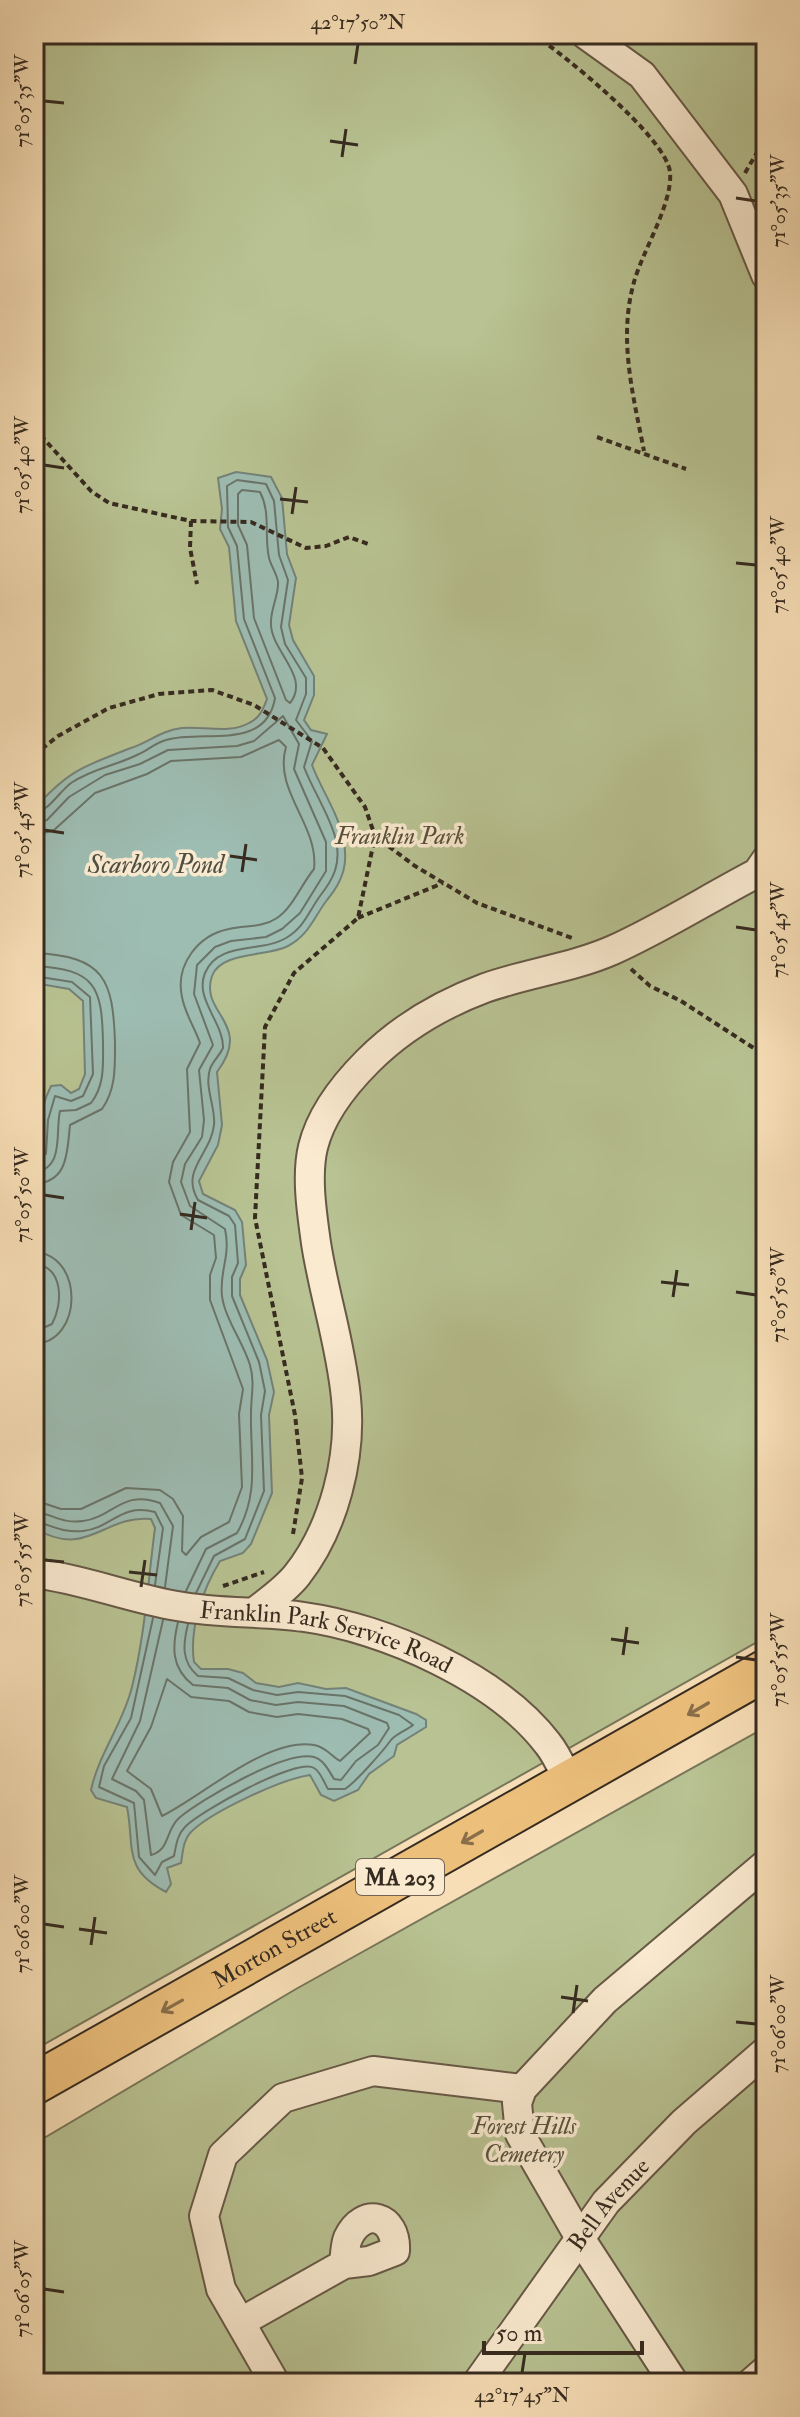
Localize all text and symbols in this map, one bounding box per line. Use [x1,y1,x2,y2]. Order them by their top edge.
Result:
text: 42°17'50"N [311,10,406,35]
text: 71°05'35"W [10,54,35,148]
text: 71°05'35"W [766,154,791,248]
text: 71°05'40"W [10,416,35,514]
text: 71°05'40"W [766,516,791,614]
text: 71°05'45"W [10,781,35,878]
park label: Franklin Park [335,821,464,852]
water label: Scarboro Pond [87,849,226,881]
text: 71°05'45"W [766,881,791,978]
text: 71°05'50"W [10,1147,35,1243]
text: 71°05'50"W [766,1247,791,1343]
text: 71°05'55"W [10,1512,35,1607]
street label: Franklin Park Service Road [198,1595,458,1681]
text: 71°05'55"W [766,1612,791,1707]
one-way arrow [687,1701,710,1717]
one-way arrow [461,1829,484,1845]
road number: MA 203 [356,1859,444,1895]
text: 71°06'00"W [10,1874,35,1973]
street label: Morton Street [207,1901,342,1996]
text: 71°06'00"W [766,1974,791,2073]
one-way arrow [161,1999,185,2014]
park label: Forest Hills Cemetery [471,2111,576,2170]
street label: Bell Avenue [561,2151,657,2257]
text: 71°06'05"W [10,2240,35,2337]
scale bar [484,2305,642,2355]
text: 50 m [496,2318,543,2349]
text: 42°17'45"N [474,2383,570,2408]

